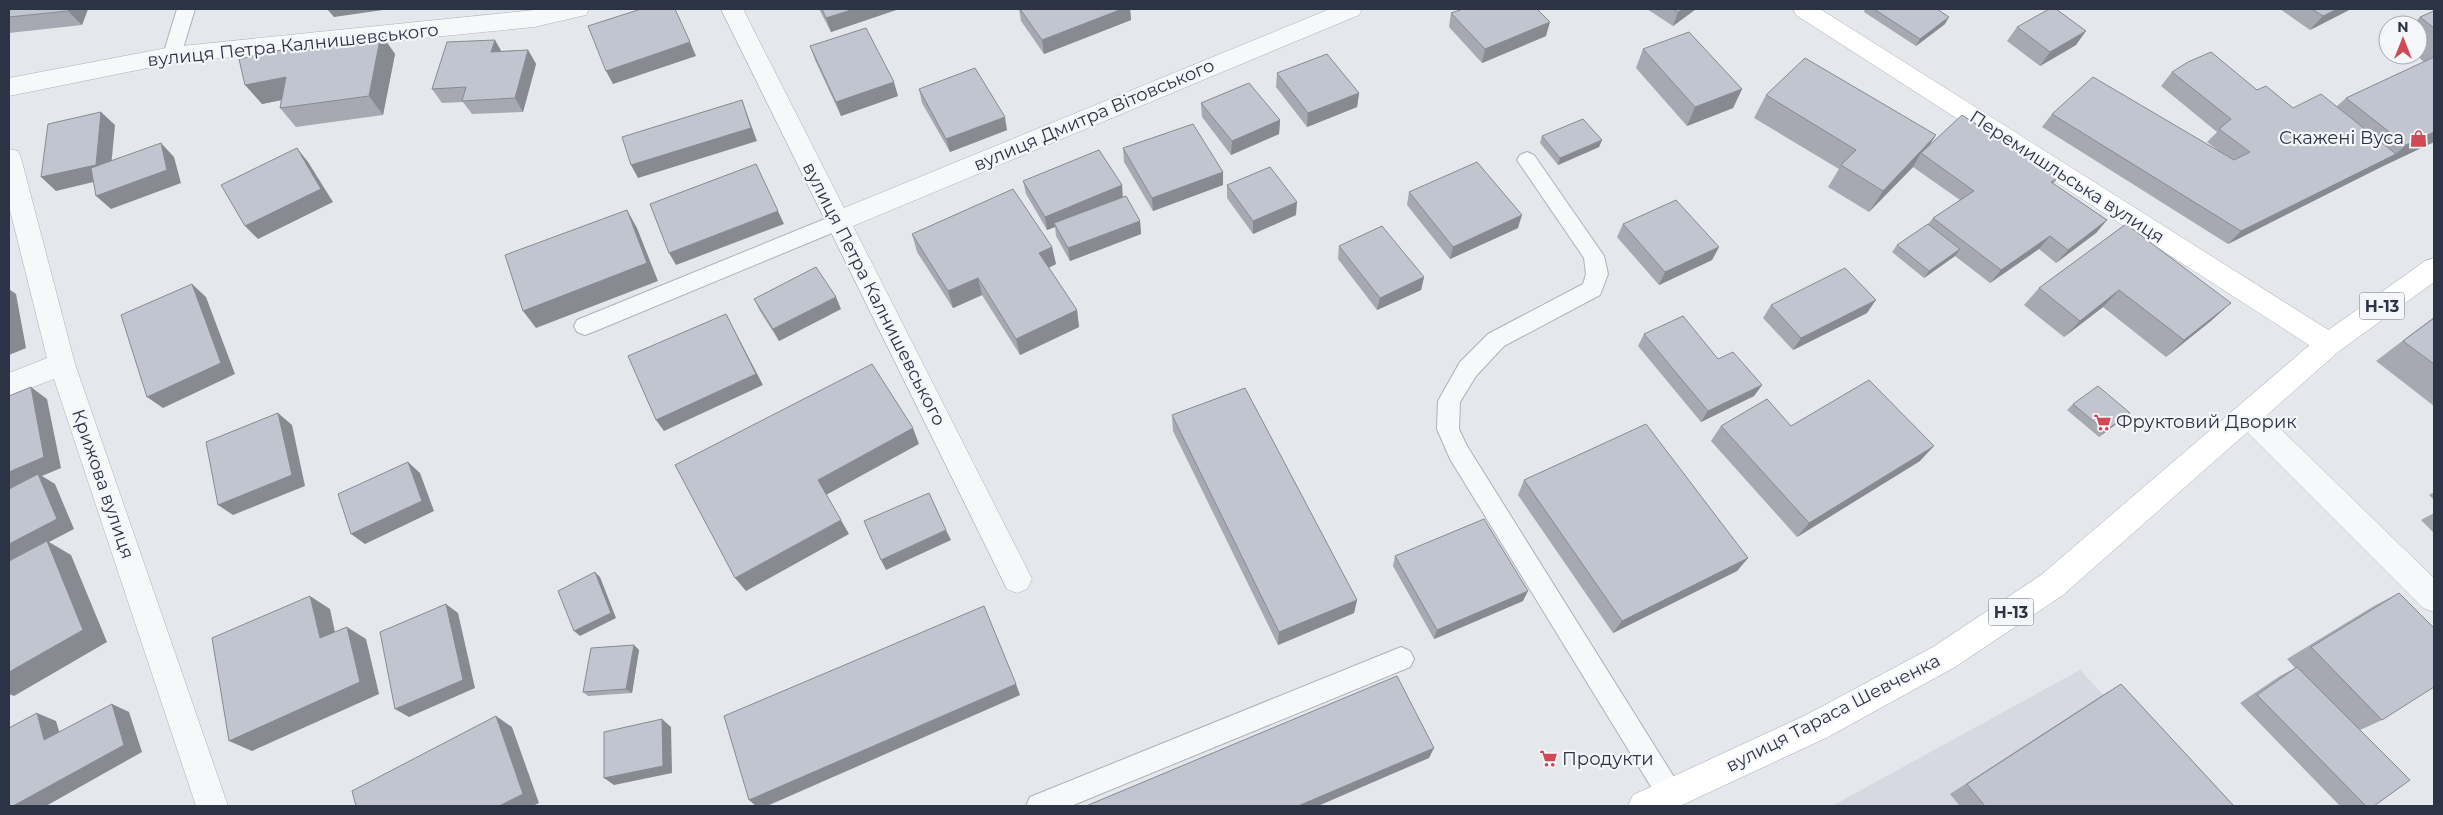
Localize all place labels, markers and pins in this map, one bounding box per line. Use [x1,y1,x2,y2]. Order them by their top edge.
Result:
place label: Скажені Вуса [2279,127,2404,149]
shop icon: Скажені Вуса [2408,128,2428,148]
place label: Фруктовий Дворик [2116,411,2297,433]
supermarket icon: Фруктовий Дворик [2092,412,2112,432]
place label: Продукти [1562,748,1654,770]
supermarket icon: Продукти [1538,749,1558,769]

